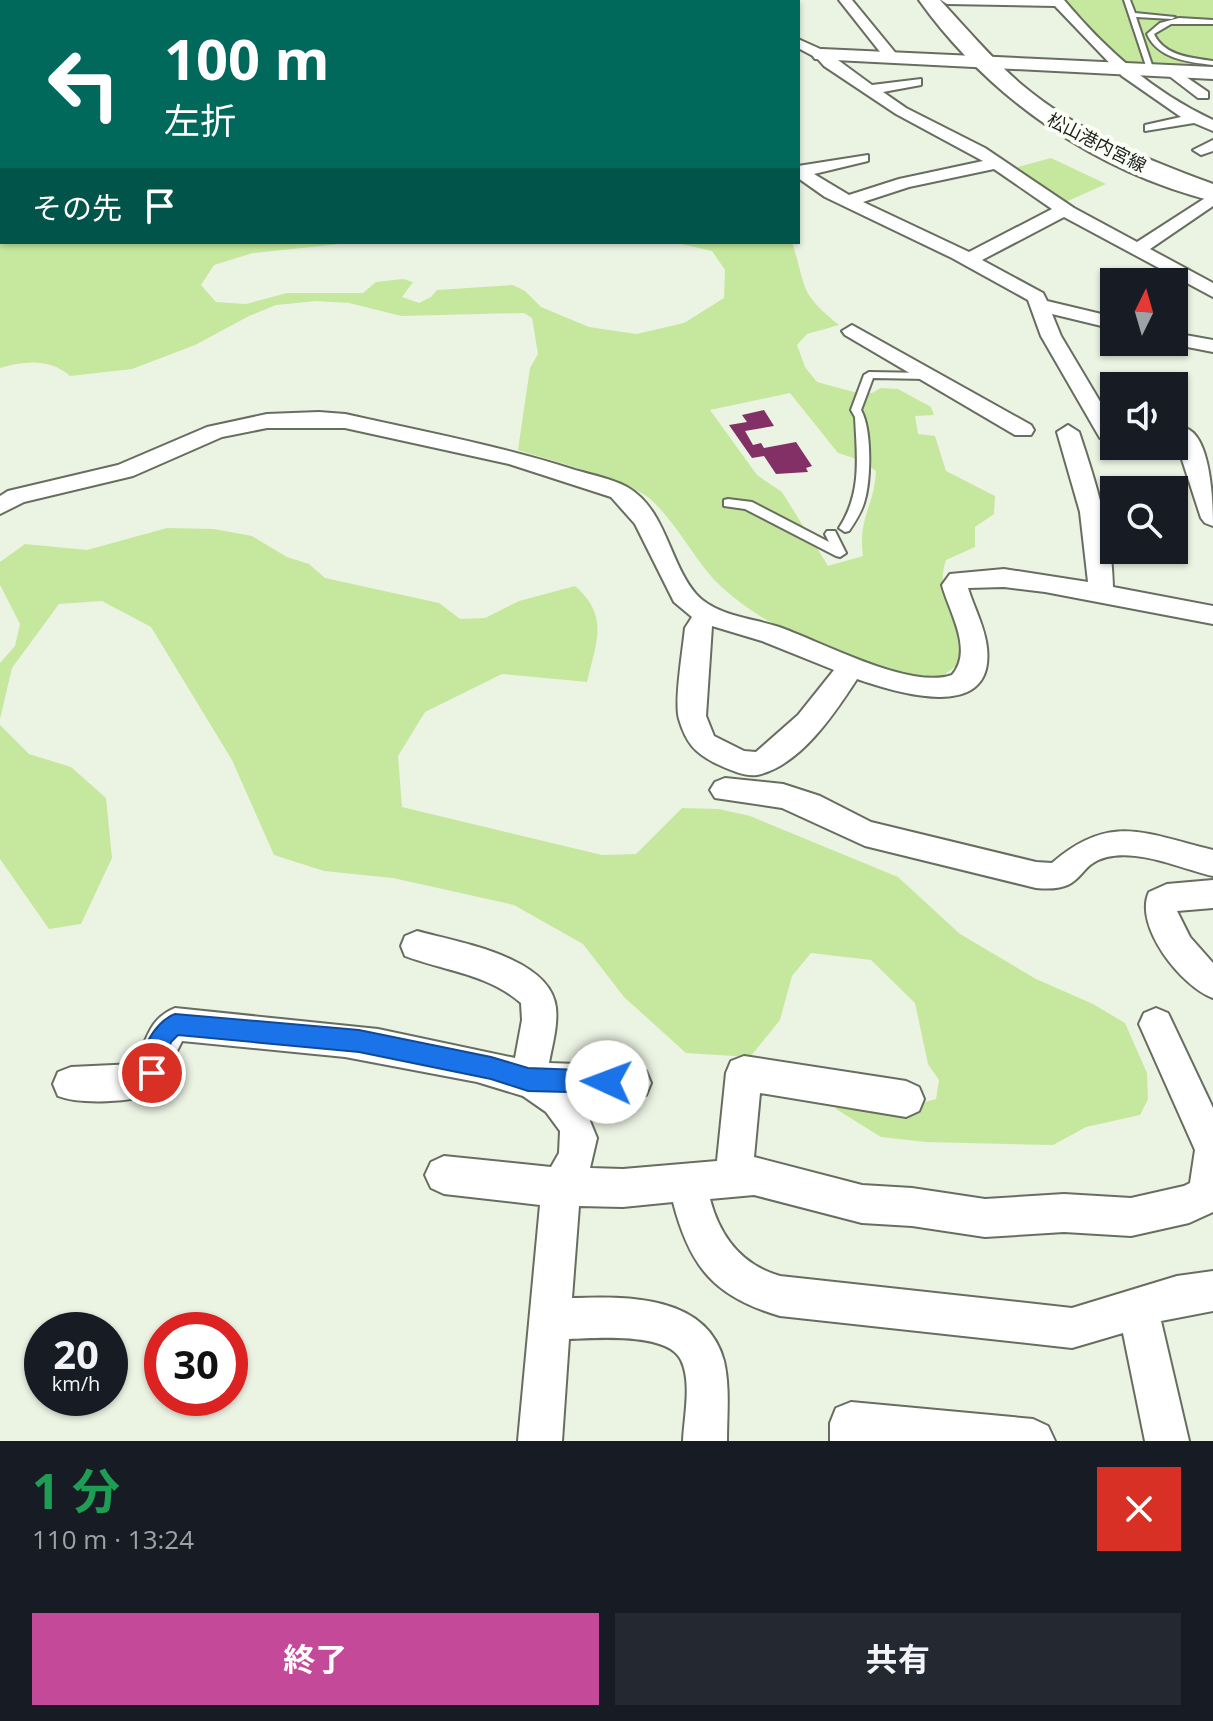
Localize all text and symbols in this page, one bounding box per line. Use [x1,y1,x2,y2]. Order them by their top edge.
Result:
text: 100 m [164,20,330,96]
icon: left [32,32,136,136]
text: 左折 [164,96,236,145]
street label: 松山港内宮線 [1043,107,1151,177]
icon: arrive [138,184,182,228]
text: その先 [32,187,122,228]
north arrow [1100,268,1188,356]
map controls [1100,268,1188,564]
button: sound [1100,372,1188,460]
button: search [1100,476,1188,564]
pin [118,1039,186,1107]
position arrow [565,1040,649,1124]
icon: arrive [130,1051,174,1095]
speed limit sign: 30 [144,1312,248,1416]
text: 20 [53,1326,99,1381]
text: km/h [52,1370,100,1397]
text: 1 分 [32,1458,120,1523]
button: close [1097,1467,1181,1551]
text: 110 m · 13:24 [32,1521,194,1557]
button: 終了 [32,1613,599,1705]
button: 共有 [615,1613,1181,1705]

